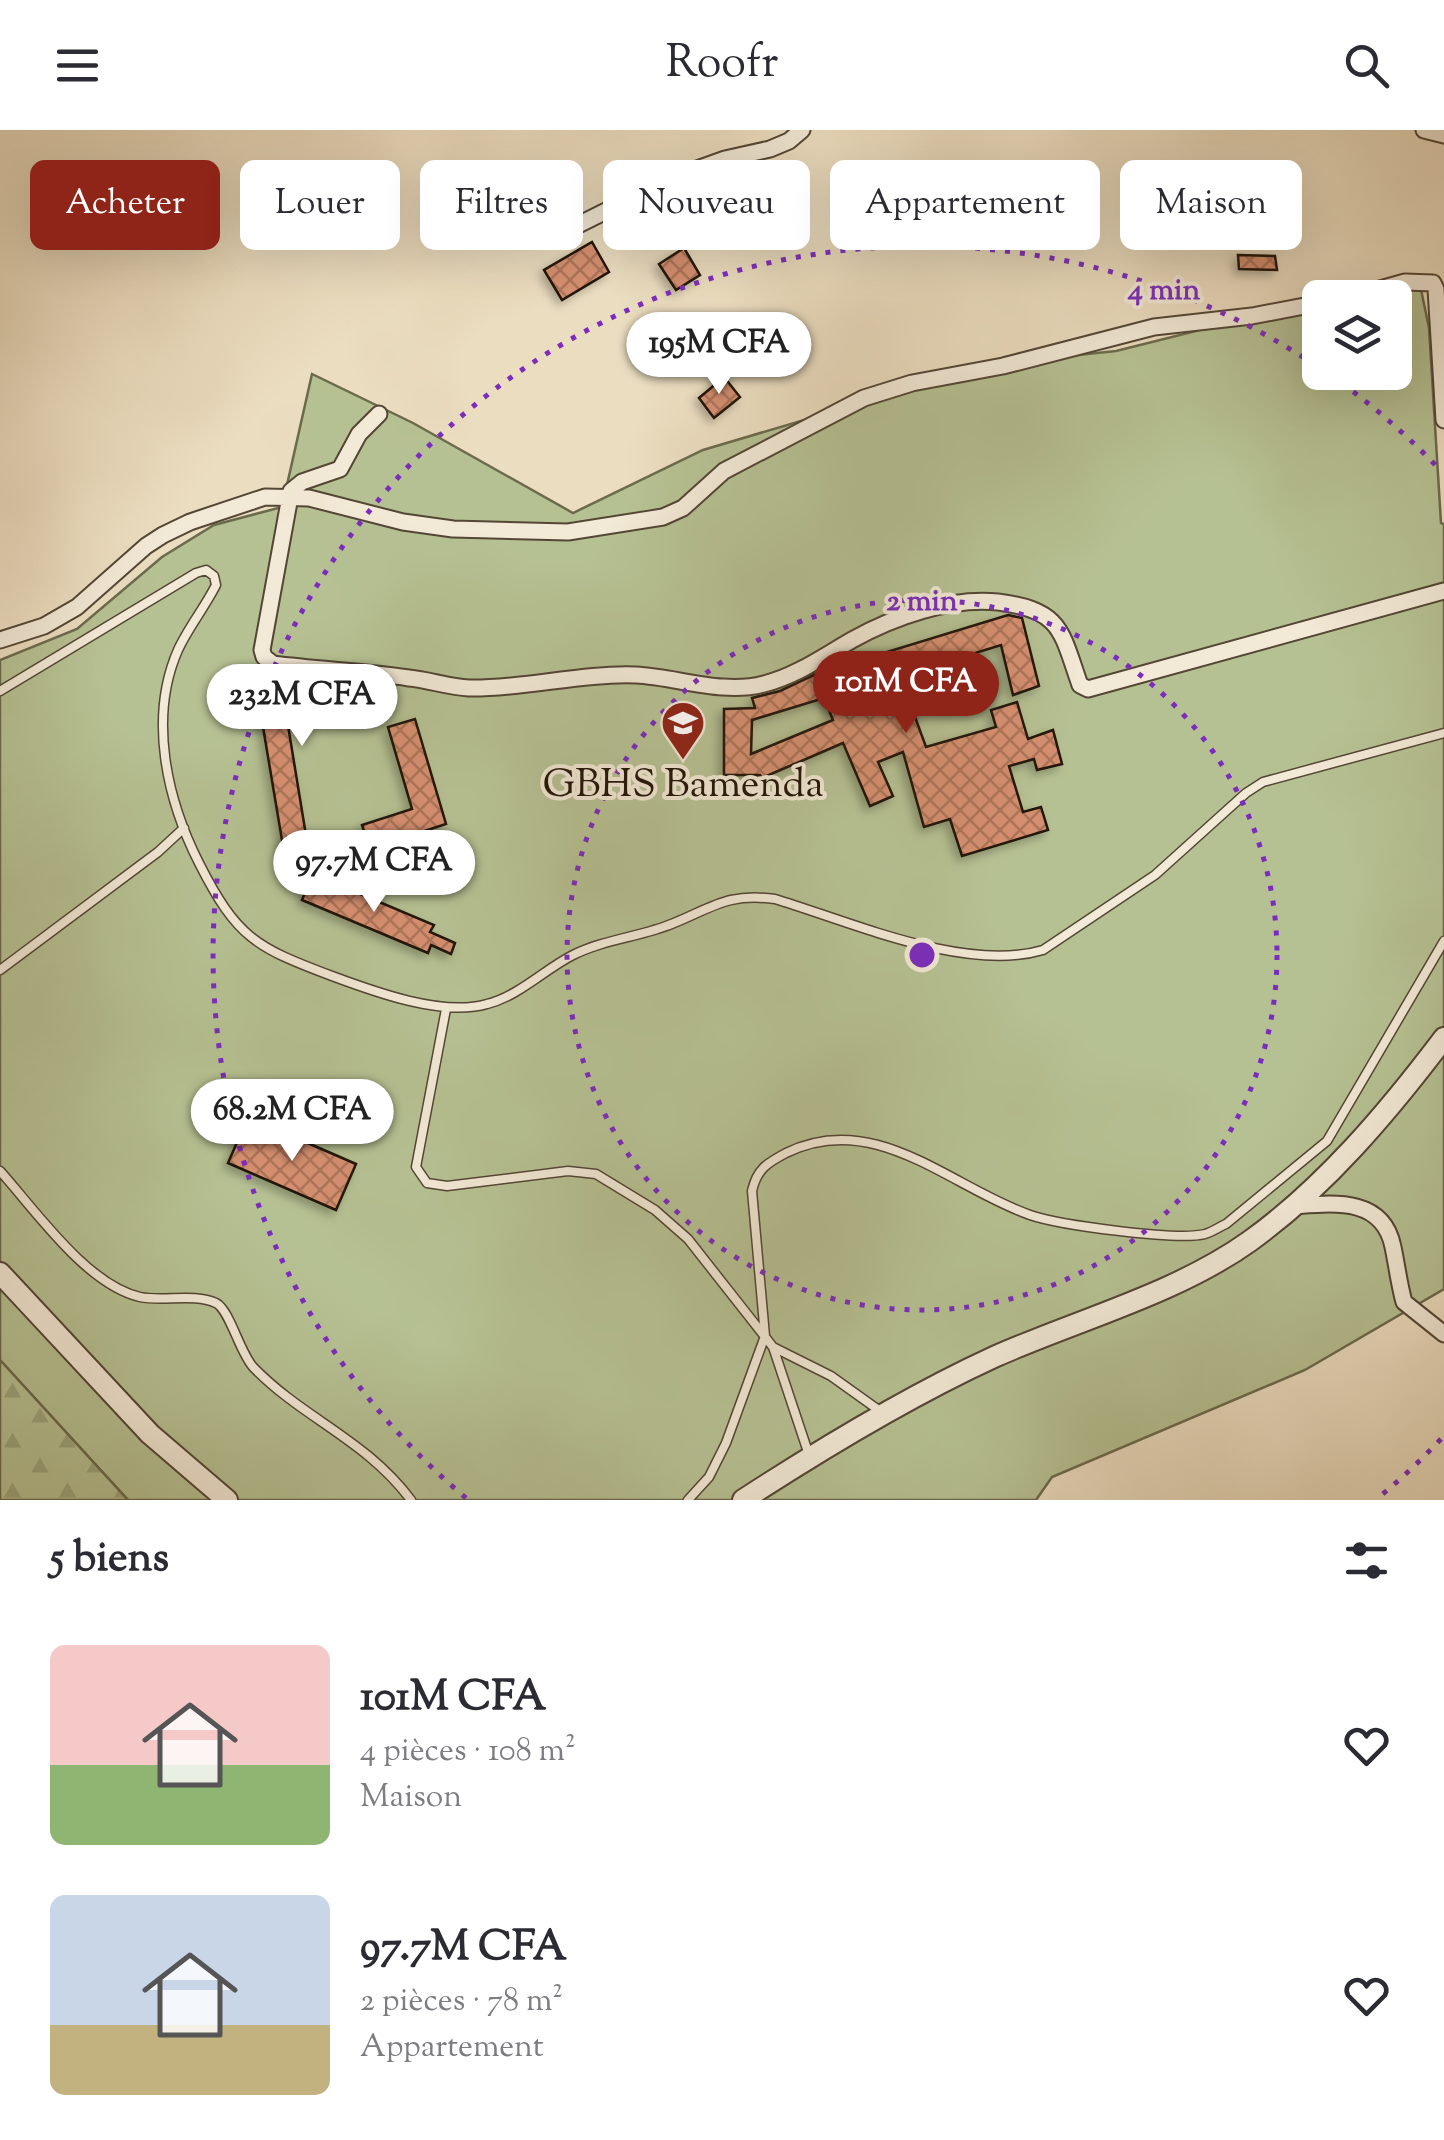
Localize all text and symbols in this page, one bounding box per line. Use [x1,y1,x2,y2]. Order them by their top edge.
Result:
text: Roofr [666,33,778,98]
icon: menu [50,38,105,93]
icon: search [1339,38,1394,93]
chip: Acheter [30,160,220,250]
chip: Louer [240,160,400,250]
chip: Filtres [420,160,583,250]
chip: Nouveau [603,160,810,250]
chip: Appartement [830,160,1100,250]
chip: Maison [1120,160,1302,250]
text: 4 min [1127,270,1201,313]
map controls [1302,280,1412,390]
button: layers [1302,280,1412,390]
pin: 195M CFA [616,312,822,397]
text: 195M CFA [648,321,790,367]
text: 2 min [886,581,958,624]
pin: 101M CFA [803,651,1009,736]
text: 101M CFA [835,660,977,706]
pin: 232M CFA [199,664,405,749]
text: 232M CFA [229,673,375,719]
school or university icon: GBHS Bamenda [660,700,706,761]
place label: GBHS Bamenda [542,758,824,815]
pin: 97.7M CFA [260,830,488,915]
text: 97.7M CFA [295,839,453,885]
centre of rings [904,937,940,973]
pin: 68.2M CFA [178,1079,406,1164]
text: 68.2M CFA [213,1088,371,1134]
text: 5 biens [50,1530,169,1590]
icon: filters [1339,1533,1394,1588]
text: 101M CFA [360,1669,546,1729]
icon: home [130,1685,250,1805]
icon: heart [1339,1718,1394,1773]
text: 4 pièces · 108 m² [360,1729,576,1775]
text: Maison [360,1775,462,1821]
text: 97.7M CFA [360,1919,567,1979]
icon: home [130,1935,250,2055]
icon: heart [1339,1968,1394,2023]
text: 2 pièces · 78 m² [360,1979,563,2025]
text: Appartement [360,2025,544,2071]

